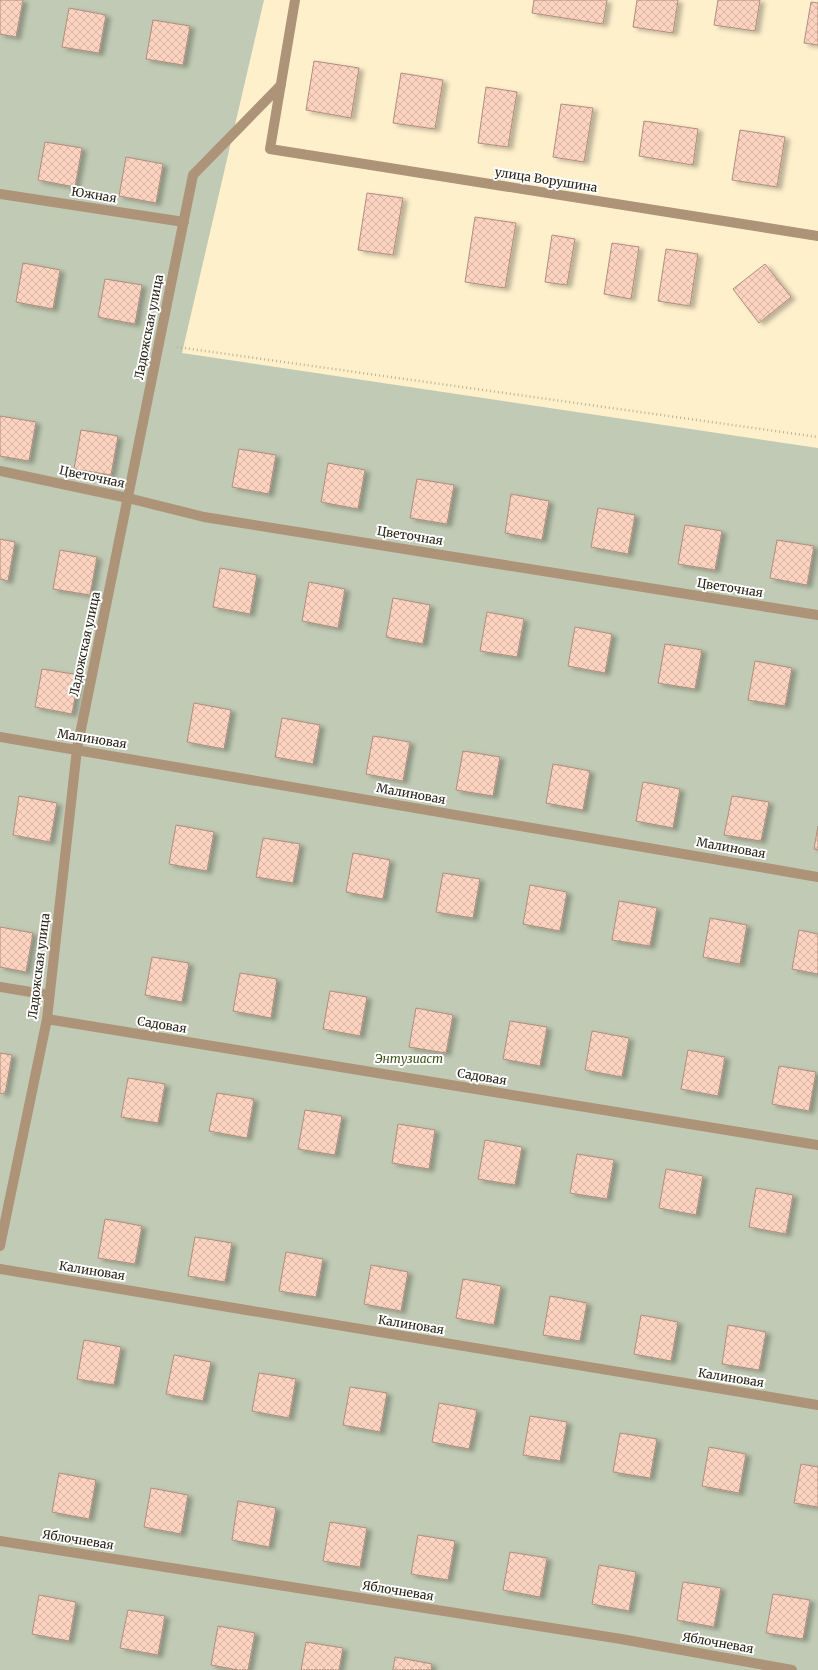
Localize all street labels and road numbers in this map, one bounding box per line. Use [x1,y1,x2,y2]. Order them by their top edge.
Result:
street label: улица Ворушина [494,164,599,195]
street label: Южная [70,184,118,205]
street label: Ладожская улица [131,273,166,381]
street label: Цветочная [58,462,126,491]
street label: Цветочная [376,523,444,548]
street label: Цветочная [696,575,764,600]
street label: Ладожская улица [66,590,103,698]
street label: Малиновая [56,726,128,751]
street label: Малиновая [375,780,447,807]
street label: Малиновая [695,834,767,861]
street label: Ладожская улица [25,911,53,1020]
street label: Садовая [136,1013,188,1036]
street label: Садовая [456,1065,508,1088]
street label: Калиновая [58,1258,126,1283]
street label: Калиновая [377,1312,445,1337]
street label: Калиновая [697,1365,765,1390]
street label: Яблочневая [41,1526,115,1553]
street label: Яблочневая [361,1577,435,1604]
street label: Яблочневая [681,1629,755,1656]

